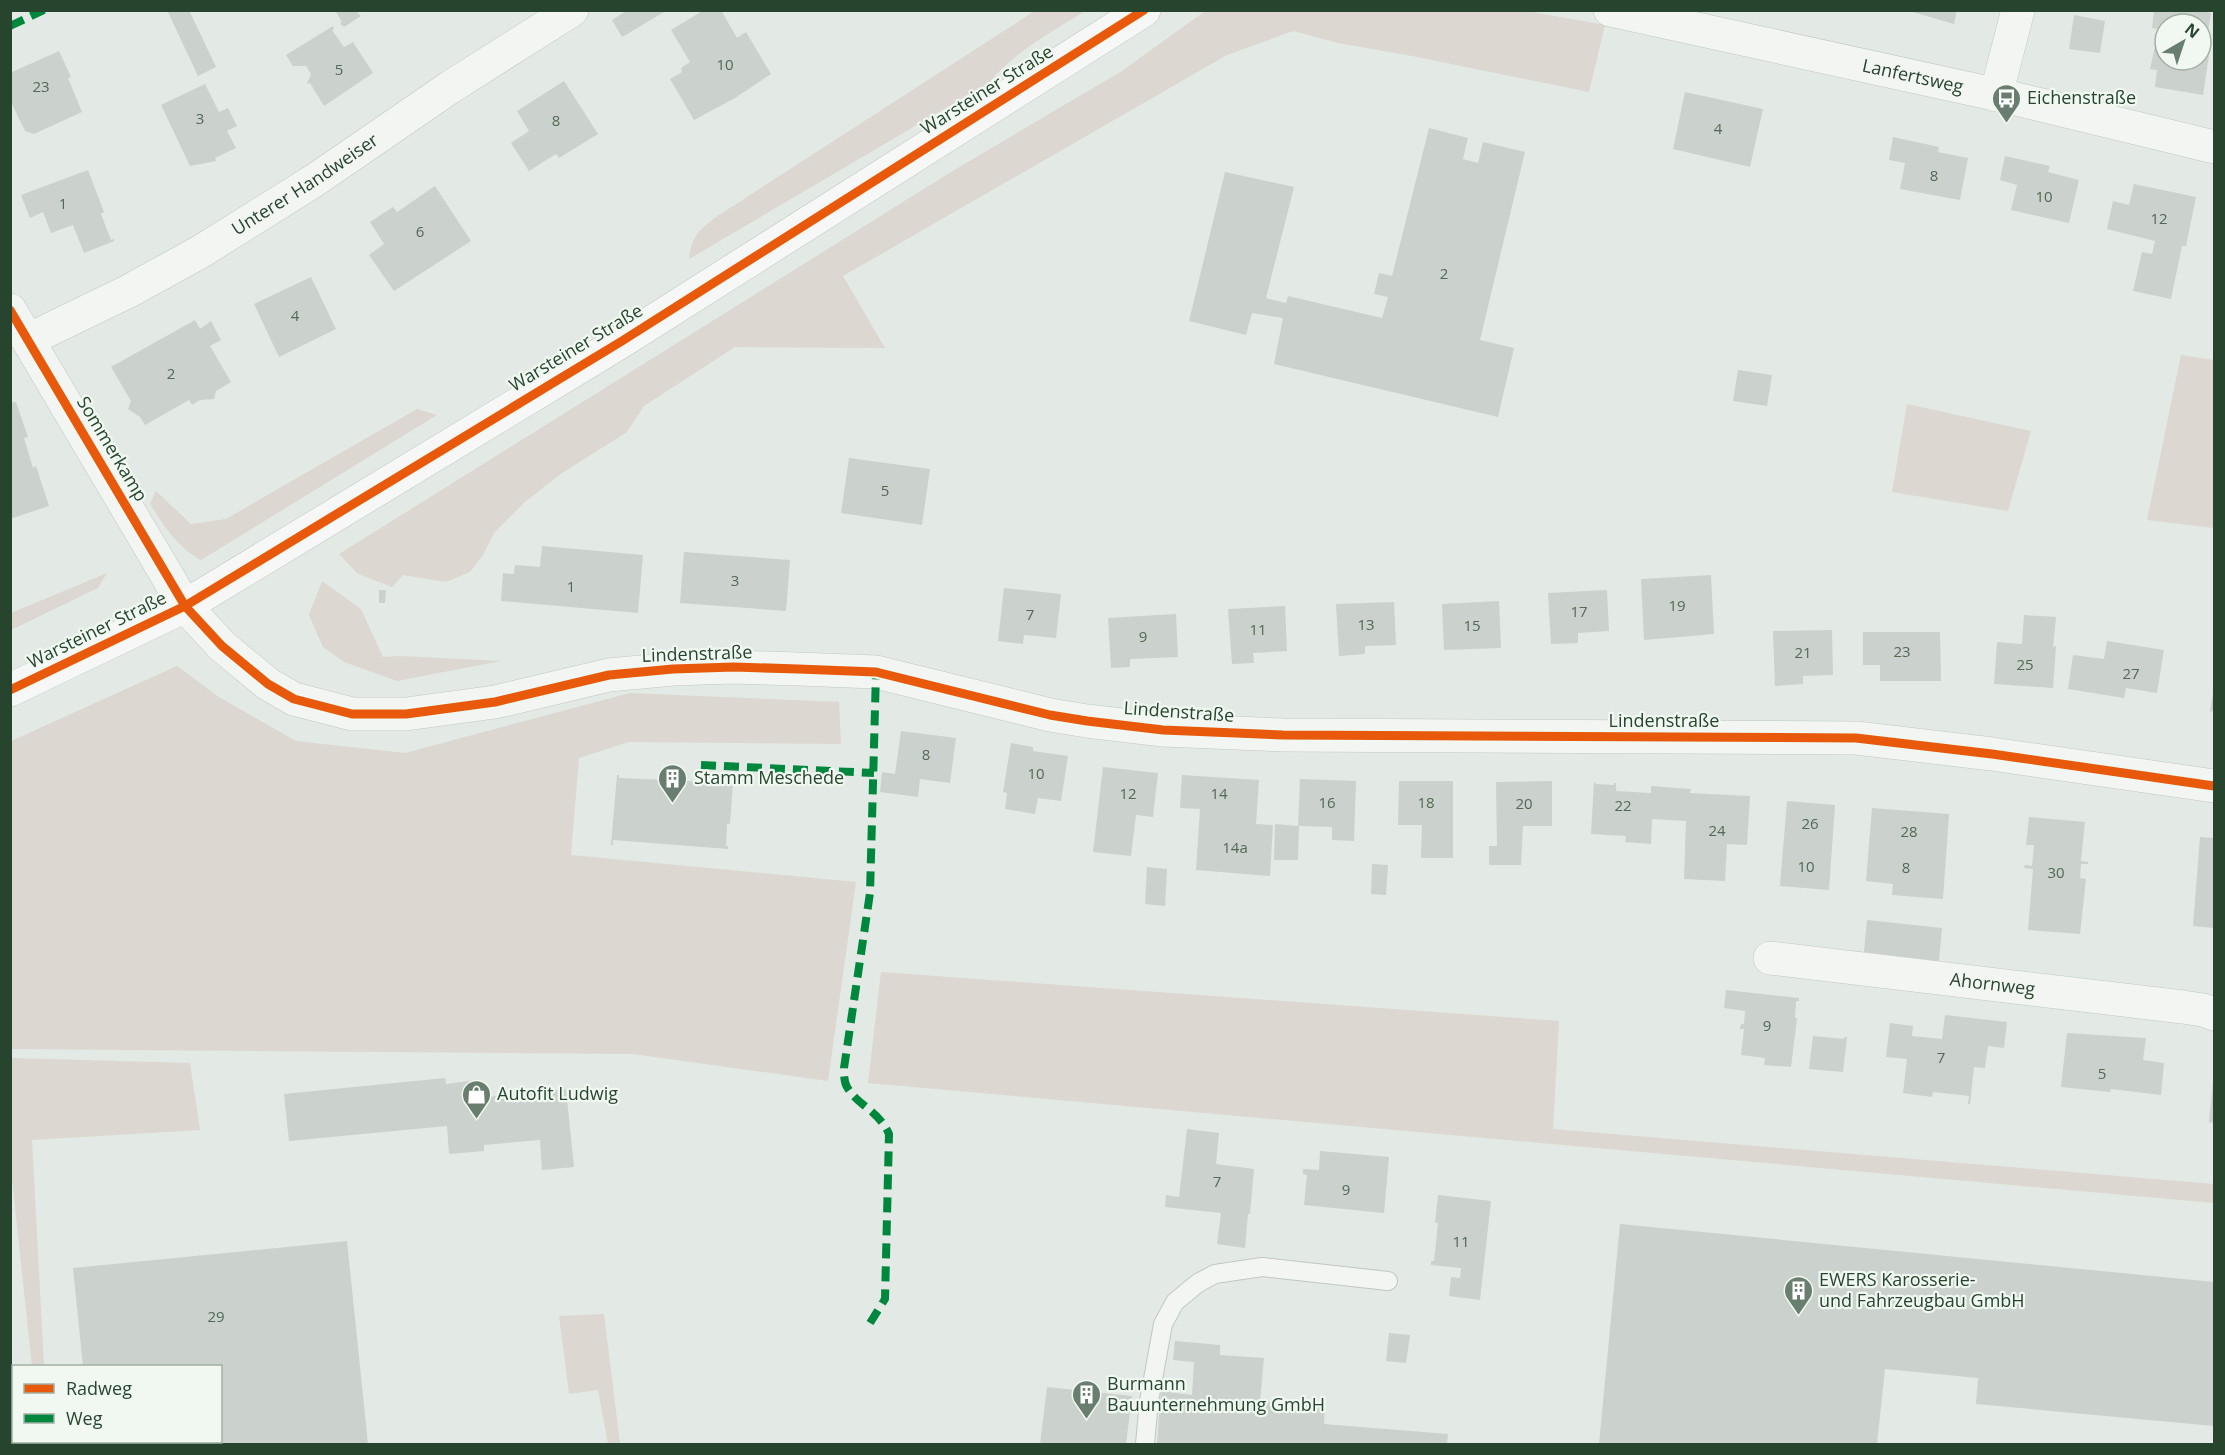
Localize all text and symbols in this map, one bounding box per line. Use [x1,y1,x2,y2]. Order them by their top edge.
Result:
north arrow [2153,12,2213,72]
text: N [2180,18,2204,43]
street label: Warsteiner Straße [916,39,1057,140]
street label: Lanfertsweg [1860,53,1966,98]
house number: 10 [716,54,734,74]
house number: 5 [335,59,343,79]
house number: 23 [32,76,50,96]
bus stop icon: Eichenstraße [1990,82,2022,124]
place label: Eichenstraße [2027,85,2136,109]
house number: 3 [196,108,204,128]
house number: 8 [552,110,560,130]
house number: 4 [1714,118,1723,138]
street label: Unterer Handweiser [227,127,383,240]
house number: 8 [1930,165,1938,185]
house number: 10 [2035,186,2053,206]
house number: 1 [59,193,67,213]
house number: 12 [2150,208,2168,228]
house number: 6 [416,221,424,241]
house number: 2 [1440,263,1448,283]
street label: Warsteiner Straße [504,298,647,397]
house number: 4 [291,305,300,325]
house number: 2 [167,363,175,383]
street label: Sommerkamp [72,391,154,506]
house number: 5 [881,480,889,500]
house number: 3 [731,570,739,590]
house number: 1 [567,576,575,596]
street label: Warsteiner Straße [23,585,170,673]
house number: 19 [1668,595,1686,615]
house number: 17 [1570,601,1588,621]
house number: 7 [1026,604,1034,624]
house number: 13 [1357,614,1375,634]
house number: 15 [1463,615,1481,635]
house number: 11 [1249,619,1267,639]
house number: 9 [1139,626,1147,646]
street label: Lindenstraße [641,639,753,667]
house number: 23 [1893,641,1911,661]
house number: 21 [1794,642,1812,662]
house number: 25 [2016,654,2034,674]
house number: 27 [2122,663,2140,683]
street label: Lindenstraße [1123,695,1235,727]
street label: Lindenstraße [1609,708,1719,732]
house number: 8 [922,744,930,764]
building icon: Stamm Meschede [657,762,689,804]
house number: 10 [1027,763,1045,783]
place label: Stamm Meschede [694,765,844,789]
house number: 12 [1119,783,1137,803]
house number: 14 [1210,783,1228,803]
house number: 16 [1318,792,1336,812]
house number: 18 [1417,792,1435,812]
house number: 20 [1515,793,1533,813]
house number: 22 [1614,795,1632,815]
house number: 26 [1801,813,1819,833]
house number: 24 [1708,820,1726,840]
house number: 28 [1900,821,1918,841]
house number: 14a [1222,837,1248,857]
house number: 10 [1797,856,1815,876]
house number: 8 [1902,857,1910,877]
house number: 30 [2047,862,2065,882]
street label: Ahornweg [1949,966,2037,1000]
house number: 9 [1763,1015,1771,1035]
house number: 7 [1937,1047,1945,1067]
house number: 5 [2098,1063,2106,1083]
shop icon: Autofit Ludwig [460,1078,492,1120]
place label: Autofit Ludwig [497,1081,618,1105]
house number: 7 [1213,1171,1221,1191]
house number: 9 [1342,1179,1350,1199]
house number: 11 [1452,1231,1470,1251]
place label: EWERS Karosserie- und Fahrzeugbau GmbH [1819,1267,2025,1312]
building icon: EWERS Karosserie- und Fahrzeugbau GmbH [1782,1274,1814,1316]
house number: 29 [207,1306,225,1326]
legend [12,1365,222,1443]
place label: Burmann Bauunternehmung GmbH [1107,1371,1325,1416]
text: Radweg [66,1376,132,1400]
building icon: Burmann Bauunternehmung GmbH [1070,1378,1102,1420]
text: Weg [66,1406,103,1430]

